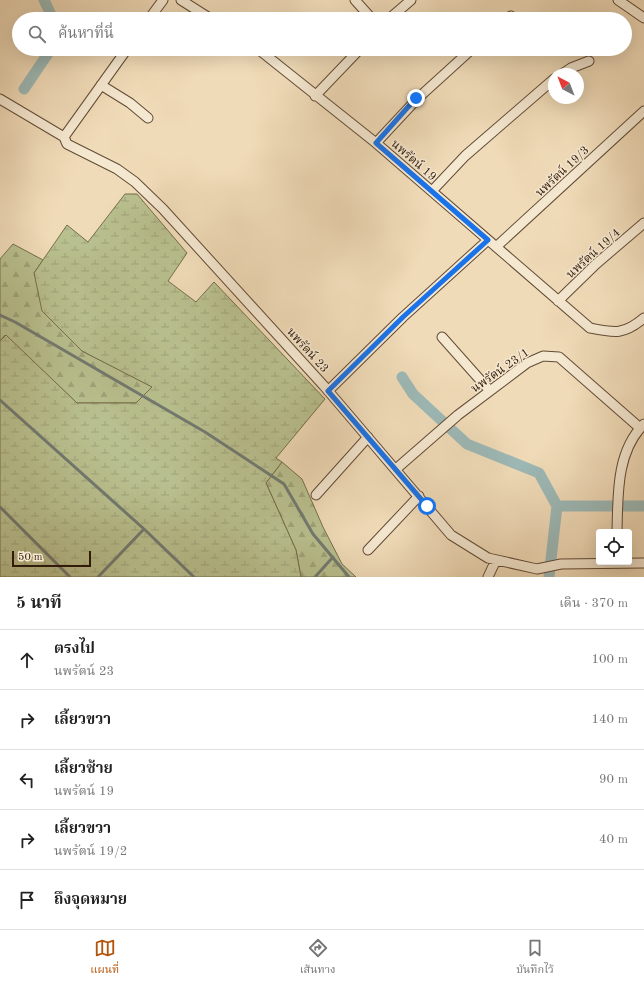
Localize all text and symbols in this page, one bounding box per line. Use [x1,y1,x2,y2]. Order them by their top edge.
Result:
search box [12,12,632,56]
icon: search [26,23,48,45]
text: ค้นหาที่นี่ [58,27,114,42]
north arrow [548,68,584,104]
route end [407,89,425,107]
street label: นพรัตน์ 19 [388,137,440,183]
street label: นพรัตน์ 19/3 [532,143,592,199]
street label: นพรัตน์ 19/4 [563,225,623,281]
street label: นพรัตน์ 23 [284,325,332,375]
street label: นพรัตน์ 23/1 [468,345,532,395]
route start [418,497,436,515]
map controls [596,529,632,565]
button: locate [596,529,632,565]
scale bar [12,549,91,568]
text: 50 m [18,552,43,563]
text: 5 นาที [16,595,62,612]
text: เดิน · 370 m [559,597,628,610]
text: ตรงไป [54,642,95,657]
icon: ahead [16,649,38,671]
text: 100 m [591,653,628,666]
text: นพรัตน์ 23 [54,665,114,678]
icon: right [16,709,38,731]
text: เลี้ยวขวา [54,713,111,728]
text: 140 m [591,713,628,726]
text: เลี้ยวซ้าย [54,762,113,777]
icon: left [16,769,38,791]
text: 90 m [599,773,628,786]
text: นพรัตน์ 19 [54,785,114,798]
text: เลี้ยวขวา [54,822,111,837]
icon: right [16,829,38,851]
text: 40 m [599,833,628,846]
text: นพรัตน์ 19/2 [54,845,127,858]
icon: arrive [16,889,38,911]
text: ถึงจุดหมาย [54,893,127,908]
tab: แผนที่ [90,937,119,979]
tab: เส้นทาง [300,937,336,979]
tab: บันทึกไว้ [516,937,554,979]

